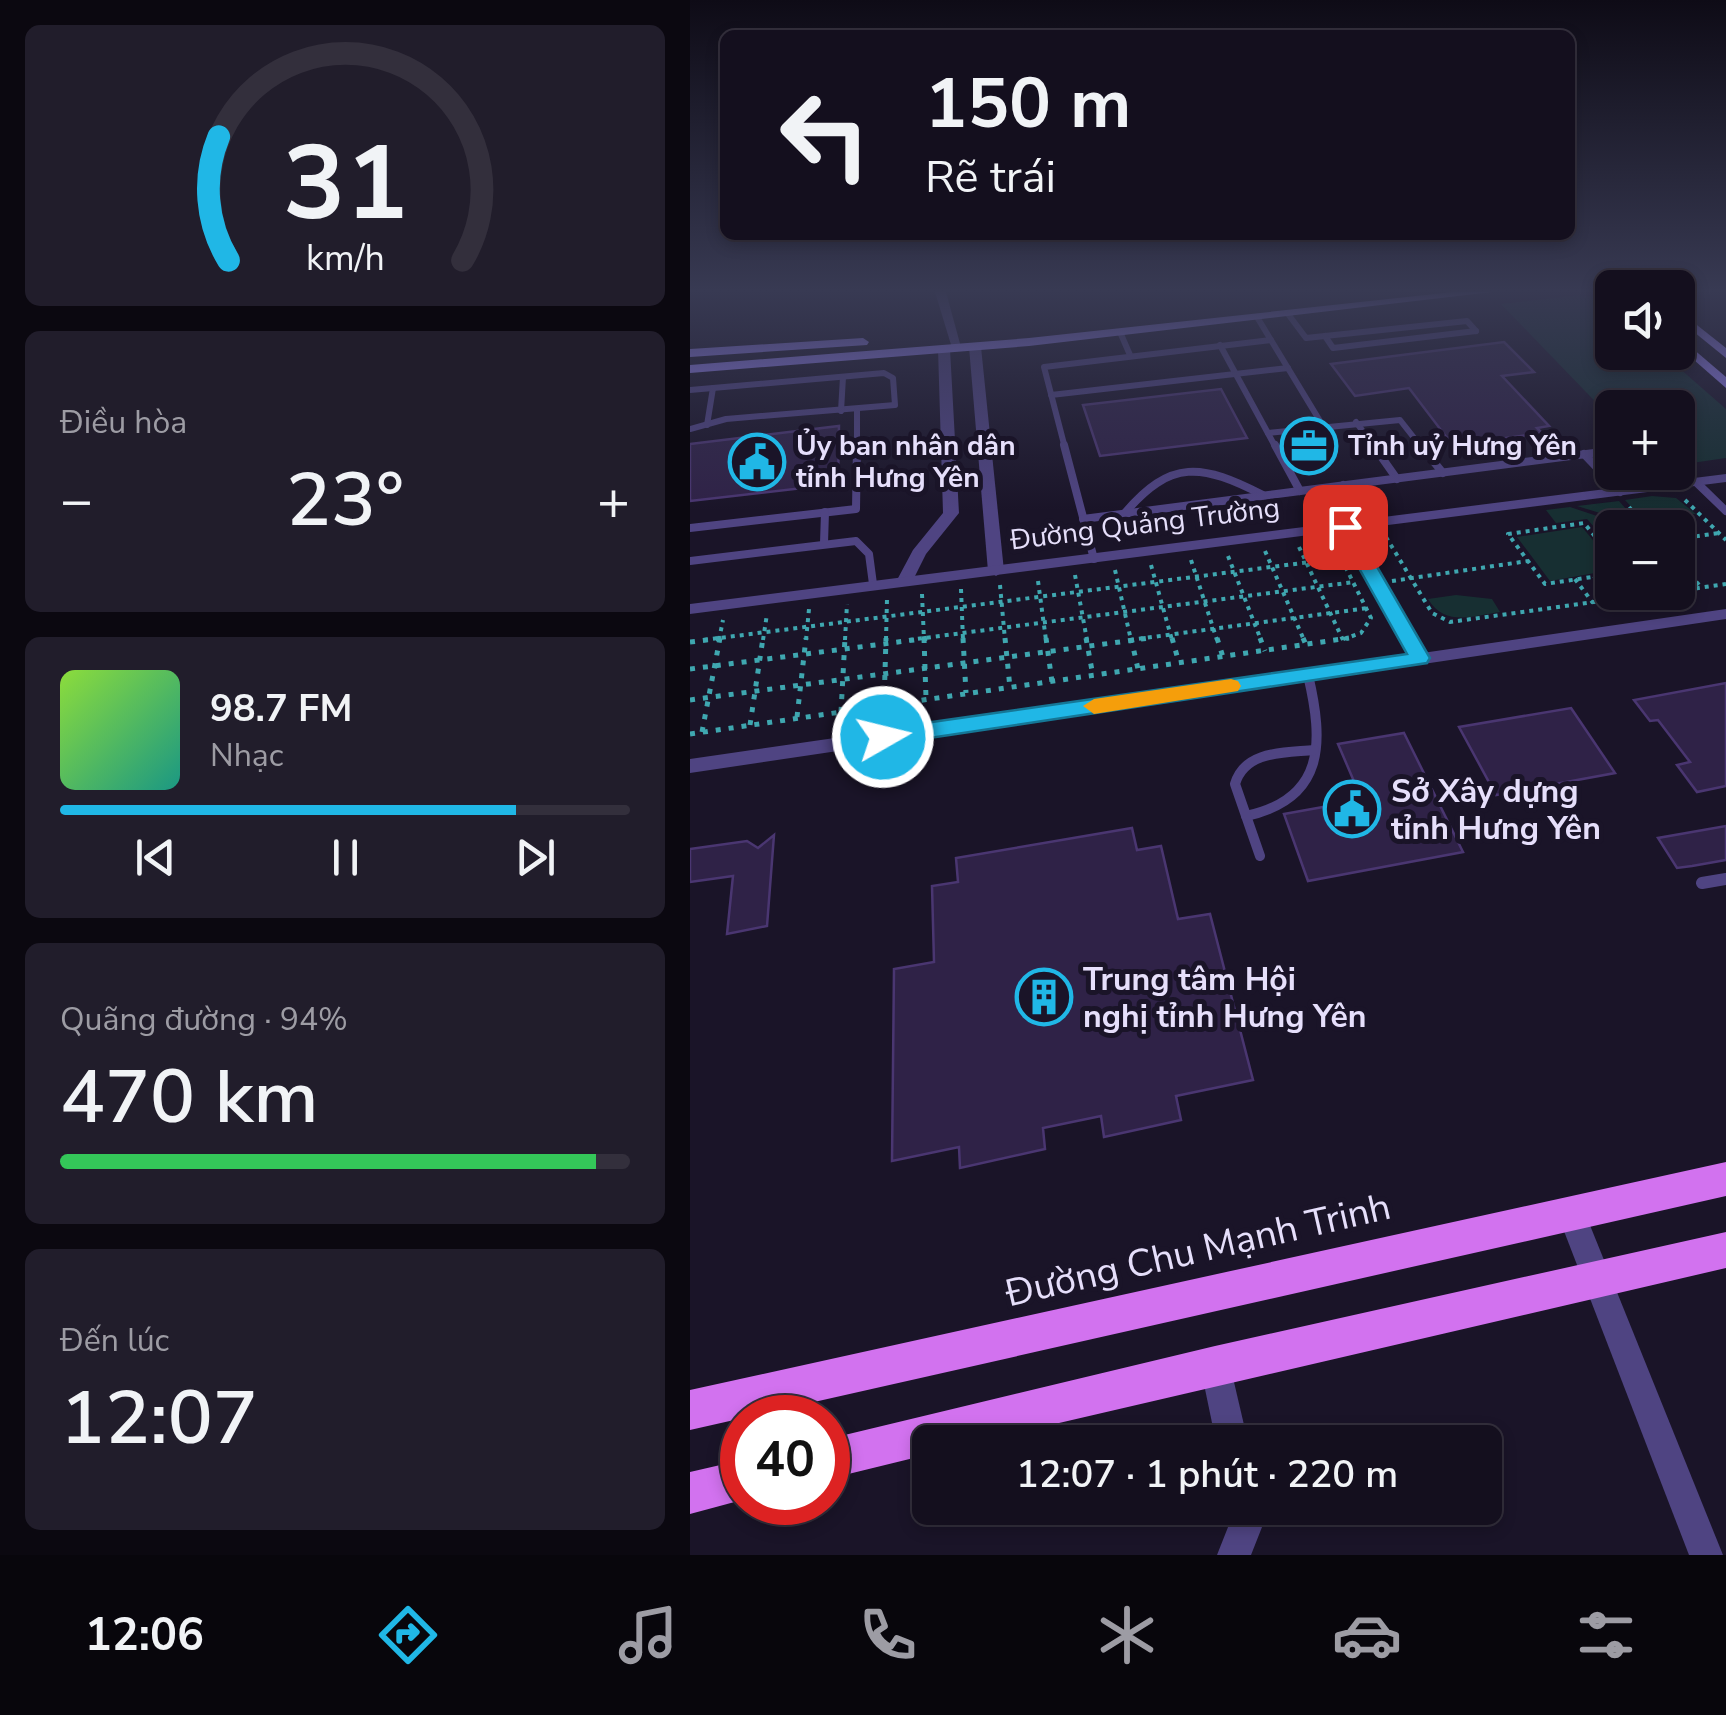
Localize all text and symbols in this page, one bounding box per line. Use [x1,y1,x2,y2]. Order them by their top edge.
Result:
text: 150 m [925,56,1131,152]
icon: left [760,70,890,200]
text: 31 [283,113,407,255]
text: Rẽ trái [925,147,1056,208]
text: km/h [306,234,384,283]
map controls [1595,270,1695,610]
button: sound [1595,270,1695,370]
button: + [1595,390,1695,490]
text: Điều hòa [60,401,187,444]
office icon: Tỉnh uỷ Hưng Yên [1279,416,1339,476]
place label: Ủy ban nhân dân tỉnh Hưng Yên [796,427,1016,497]
place label: Tỉnh uỷ Hưng Yên [1348,427,1577,465]
public building icon: Ủy ban nhân dân tỉnh Hưng Yên [727,432,787,492]
text: 23° [286,449,404,551]
text: − [60,463,93,538]
text: + [597,463,630,538]
pin [1303,485,1388,570]
street label: Đường Quảng Trường [1007,489,1282,560]
icon: arrive [1318,500,1373,555]
button: − [1595,510,1695,610]
text: 98.7 FM [210,683,352,734]
position arrow [831,685,935,789]
text: Nhạc [210,734,284,777]
place label: Sở Xây dựng tỉnh Hưng Yên [1391,770,1601,850]
public building icon: Sở Xây dựng tỉnh Hưng Yên [1322,779,1382,839]
icon: previous [128,830,183,885]
icon: pause [318,830,373,885]
icon: next [508,830,563,885]
place label: Trung tâm Hội nghị tỉnh Hưng Yên [1083,958,1367,1038]
building icon: Trung tâm Hội nghị tỉnh Hưng Yên [1014,967,1074,1027]
text: Quãng đường · 94% [60,998,348,1041]
text: 470 km [60,1046,318,1148]
street label: Đường Chu Mạnh Trinh [1000,1181,1396,1319]
text: Đến lúc [60,1319,169,1362]
text: 12:07 [60,1367,258,1469]
speed limit sign: 40 [720,1395,850,1525]
text: 12:07 · 1 phút · 220 m [1016,1449,1398,1500]
icon: directions [373,1600,443,1670]
icon: music [613,1600,683,1670]
icon: phone [853,1600,923,1670]
icon: climate [1092,1600,1162,1670]
icon: car [1332,1600,1402,1670]
icon: filters [1571,1600,1641,1670]
text: 12:06 [85,1605,204,1666]

